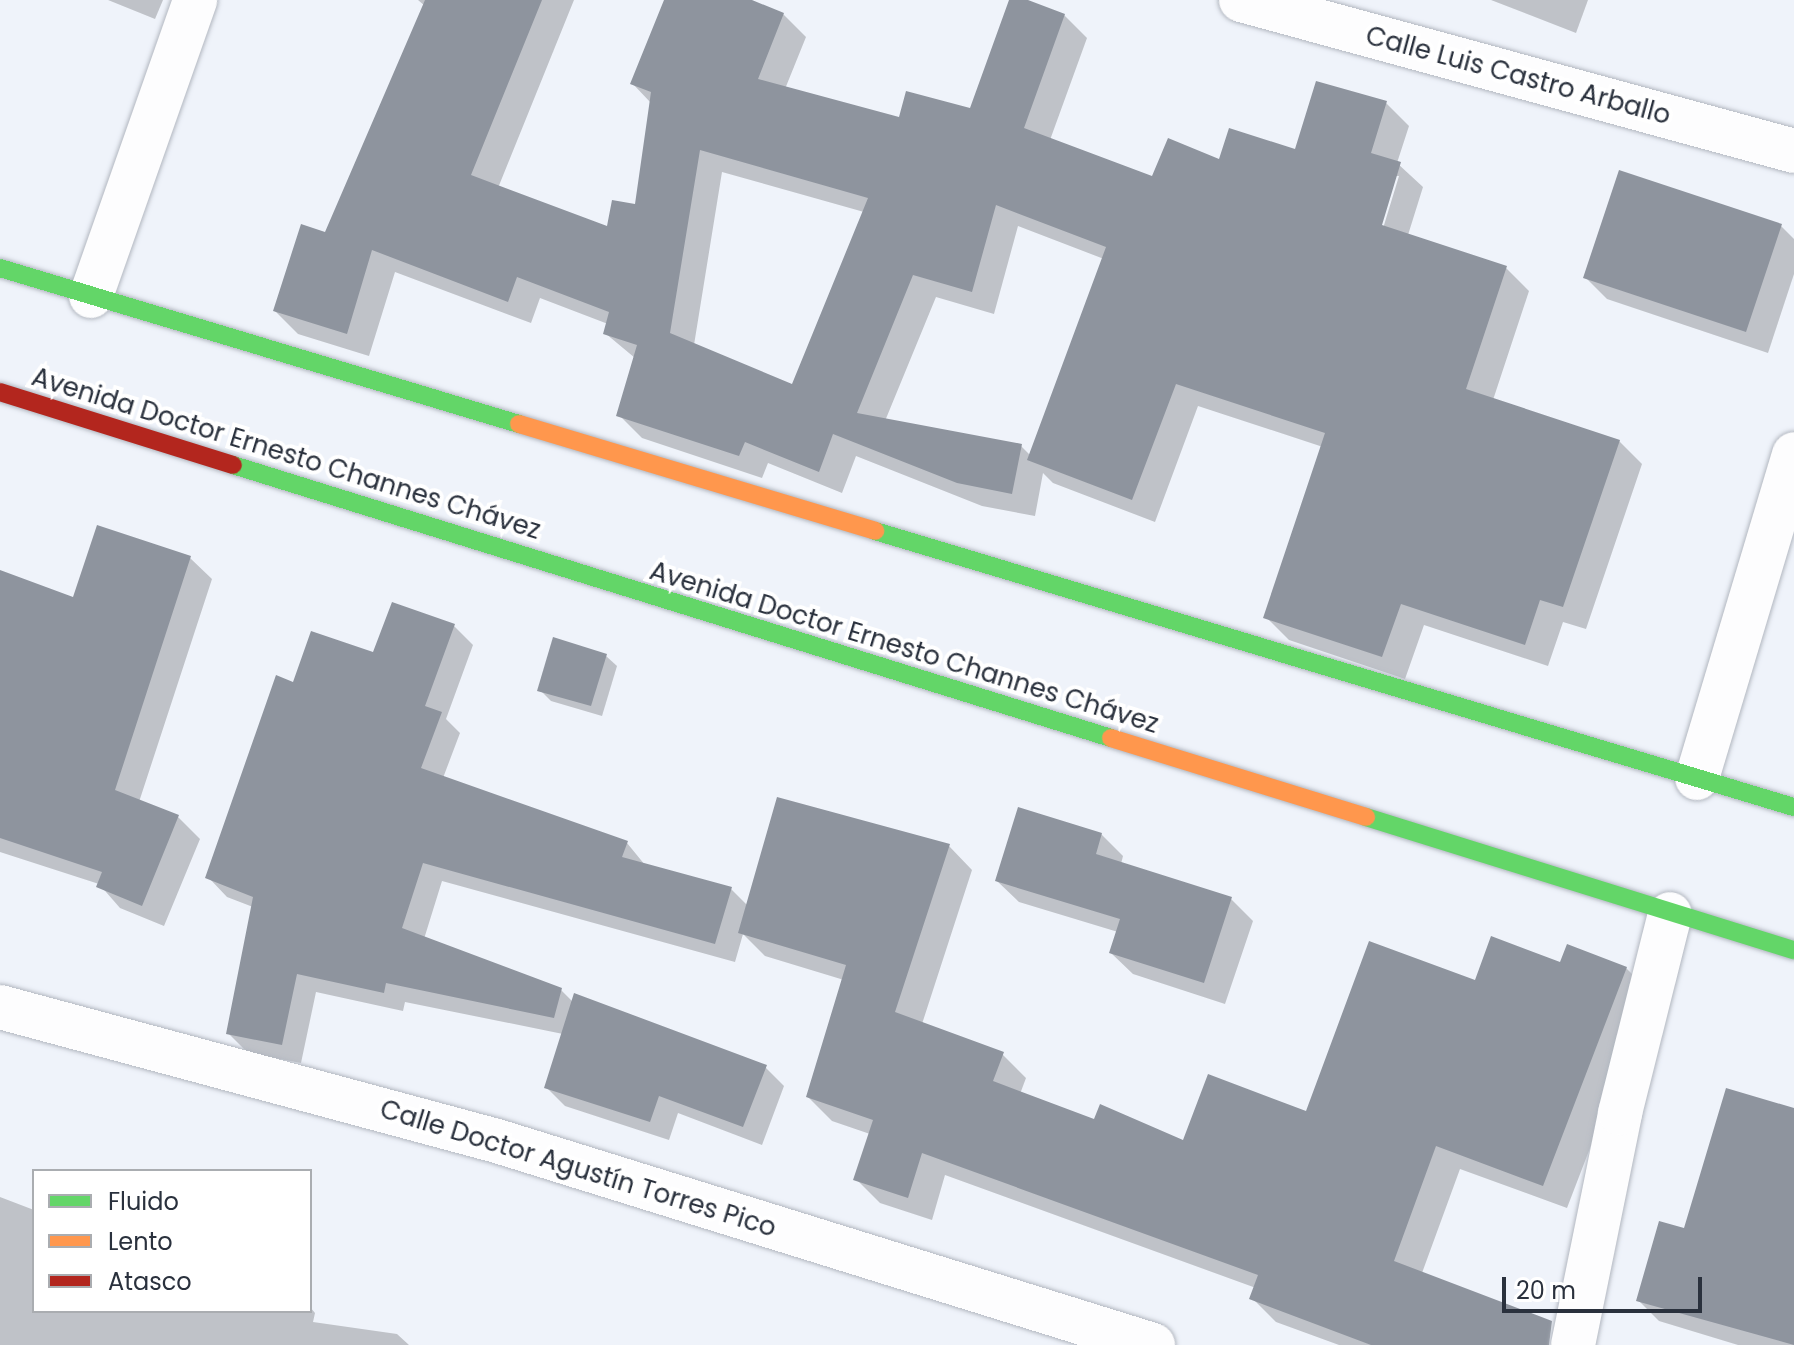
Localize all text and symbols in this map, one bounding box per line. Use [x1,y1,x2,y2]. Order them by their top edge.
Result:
street label: Calle Luis Castro Arballo [1362,20,1674,132]
street label: Avenida Doctor Ernesto Channes Chávez [28,362,544,546]
street label: Avenida Doctor Ernesto Channes Chávez [646,556,1162,740]
street label: Calle Doctor Agustín Torres Pico [376,1094,780,1244]
legend [32,1169,312,1313]
text: Fluido [108,1185,179,1218]
text: Lento [108,1225,173,1258]
scale bar [1506,1261,1706,1311]
text: Atasco [108,1265,192,1298]
text: 20 m [1516,1274,1576,1307]

